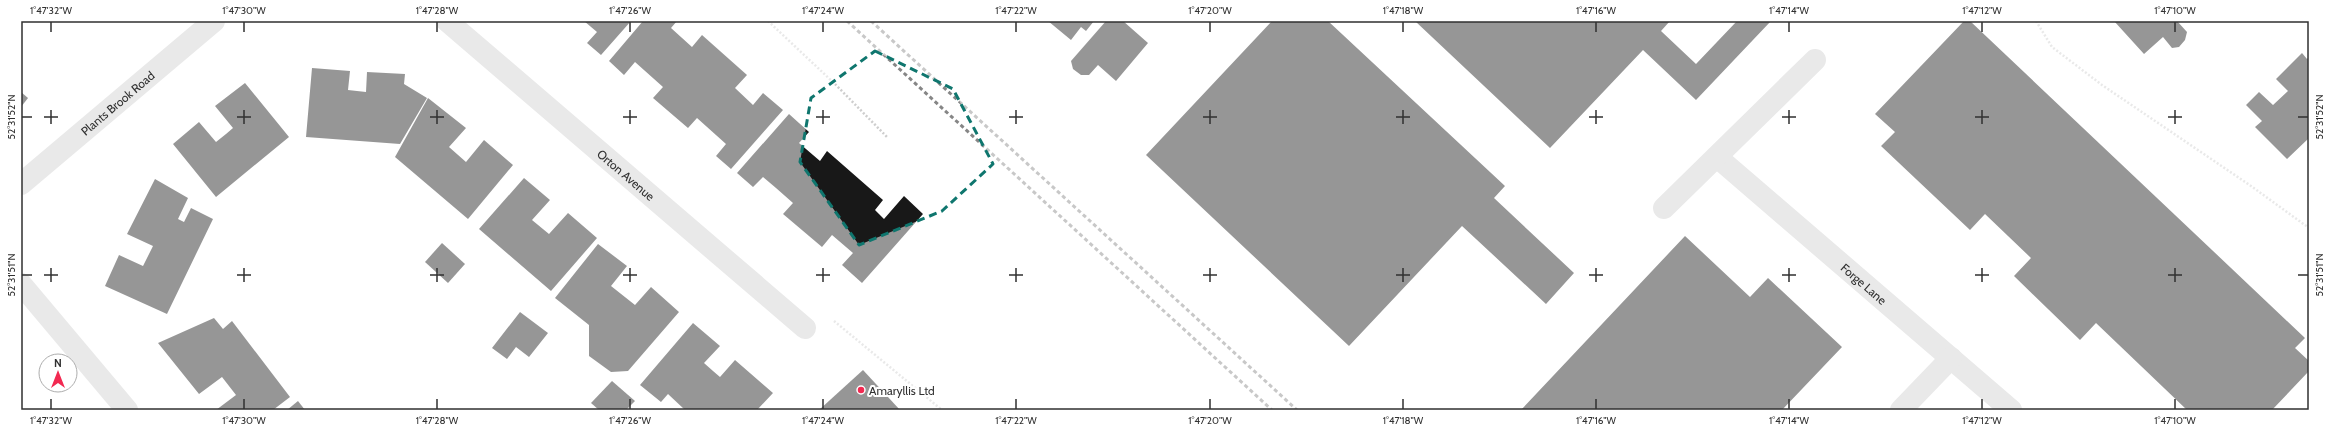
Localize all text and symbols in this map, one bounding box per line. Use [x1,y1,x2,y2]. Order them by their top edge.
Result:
text: 1°47'32"W [30,4,72,17]
text: 1°47'30"W [222,4,266,17]
text: 1°47'28"W [416,4,459,17]
text: 1°47'26"W [609,4,652,17]
text: 1°47'24"W [802,4,845,17]
text: 1°47'22"W [995,4,1037,17]
text: 1°47'20"W [1188,4,1232,17]
text: 1°47'18"W [1383,4,1424,17]
text: 1°47'16"W [1576,4,1617,17]
text: 1°47'14"W [1769,4,1810,17]
text: 1°47'12"W [1962,4,2002,17]
text: 1°47'10"W [2154,4,2196,17]
street label: Plants Brook Road [77,67,157,138]
text: 52°31'52"N [5,95,18,139]
text: 52°31'52"N [2313,95,2326,139]
street label: Orton Avenue [594,146,658,203]
text: 52°31'51"N [5,254,18,296]
text: 52°31'51"N [2313,254,2326,296]
street label: Forge Lane [1838,260,1890,307]
north arrow [38,353,78,393]
text: N [54,356,62,370]
place label: Amaryllis Ltd [869,383,935,398]
marker: Amaryllis Ltd [856,385,866,395]
text: 1°47'32"W [30,414,72,427]
text: 1°47'30"W [222,414,266,427]
text: 1°47'28"W [416,414,459,427]
text: 1°47'26"W [609,414,652,427]
text: 1°47'24"W [802,414,845,427]
text: 1°47'22"W [995,414,1037,427]
text: 1°47'20"W [1188,414,1232,427]
text: 1°47'18"W [1383,414,1424,427]
text: 1°47'16"W [1576,414,1617,427]
text: 1°47'14"W [1769,414,1810,427]
text: 1°47'12"W [1962,414,2002,427]
text: 1°47'10"W [2154,414,2196,427]

